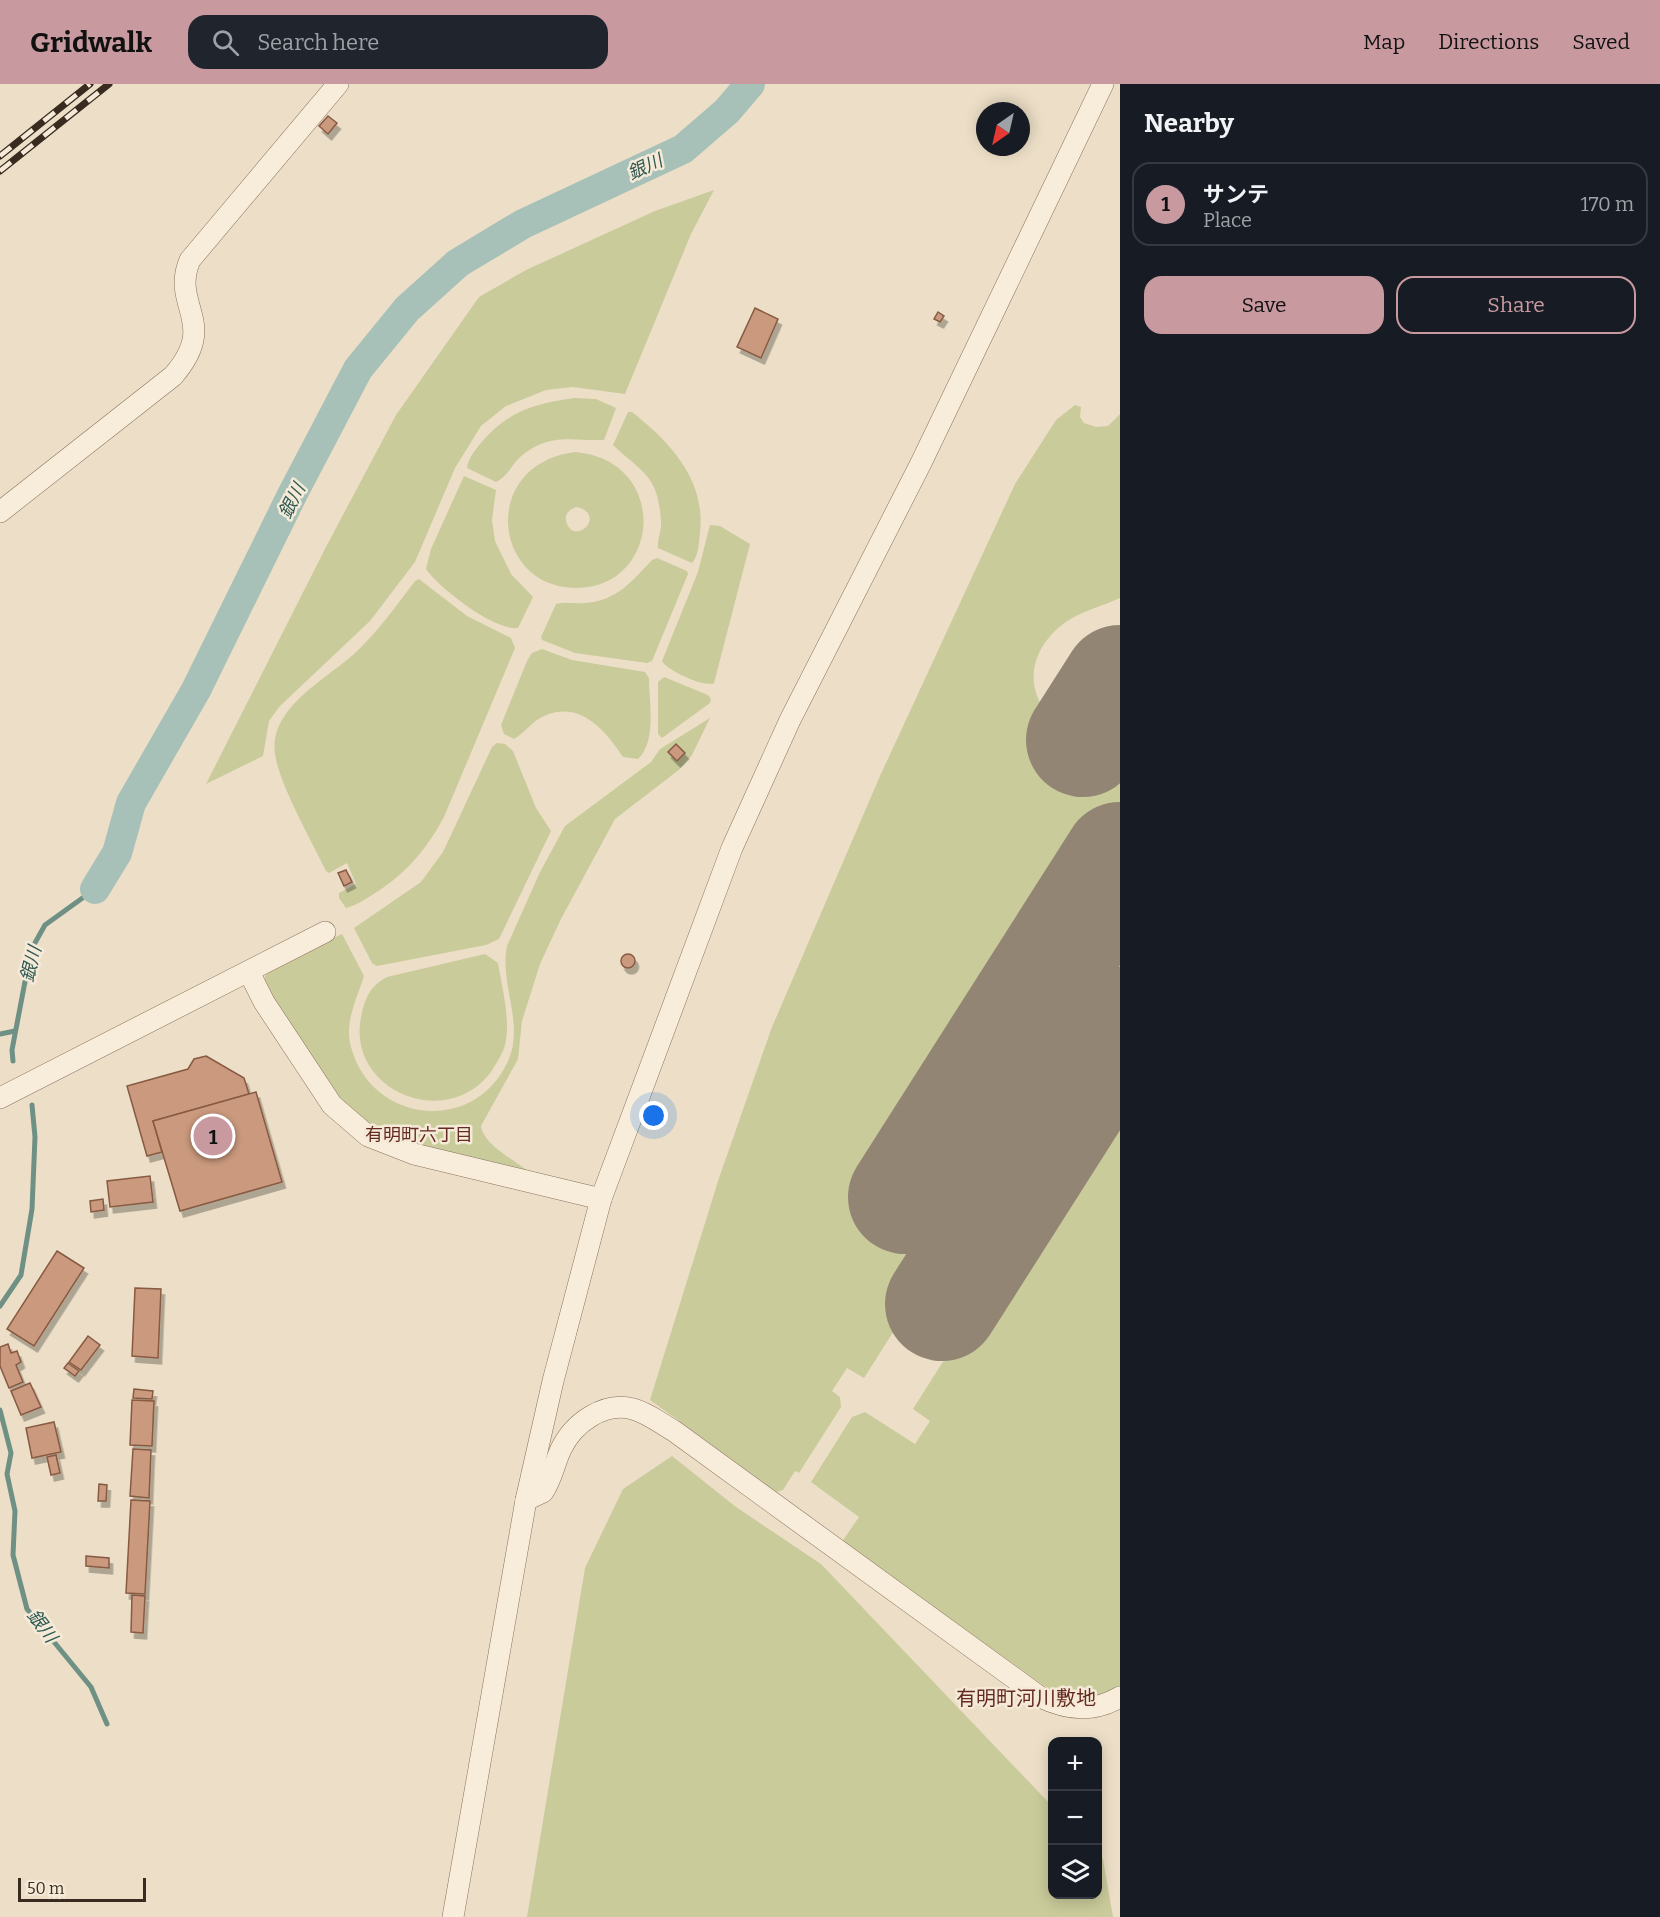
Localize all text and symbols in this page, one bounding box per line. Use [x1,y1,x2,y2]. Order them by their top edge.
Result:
search box [188,15,608,69]
text: Gridwalk [30,26,152,59]
icon: search [209,26,242,59]
text: Search here [257,29,379,56]
text: Map [1363,29,1405,55]
text: Directions [1438,29,1539,55]
text: Saved [1572,29,1630,55]
north arrow [976,102,1030,156]
text: Nearby [1144,108,1234,139]
water label: 銀川 [624,149,668,185]
text: サンテ [1203,181,1269,208]
text: 1 [1161,192,1170,216]
text: 170 m [1581,192,1634,216]
text: Place [1203,208,1252,232]
button: Save [1144,276,1384,334]
button: Share [1396,276,1636,334]
water label: 銀川 [274,478,311,522]
water label: 銀川 [16,942,47,984]
your location [639,1101,668,1130]
pin: 1 [194,1114,232,1158]
district label: 有明町六丁目 [365,1124,473,1146]
water label: 銀川 [22,1605,63,1649]
district label: 有明町河川敷地 [956,1686,1096,1710]
map controls [1048,1737,1102,1899]
button: + [1048,1737,1102,1791]
button: − [1048,1791,1102,1845]
button: layers [1048,1845,1102,1899]
scale bar [18,1875,146,1902]
text: 50 m [27,1879,64,1898]

